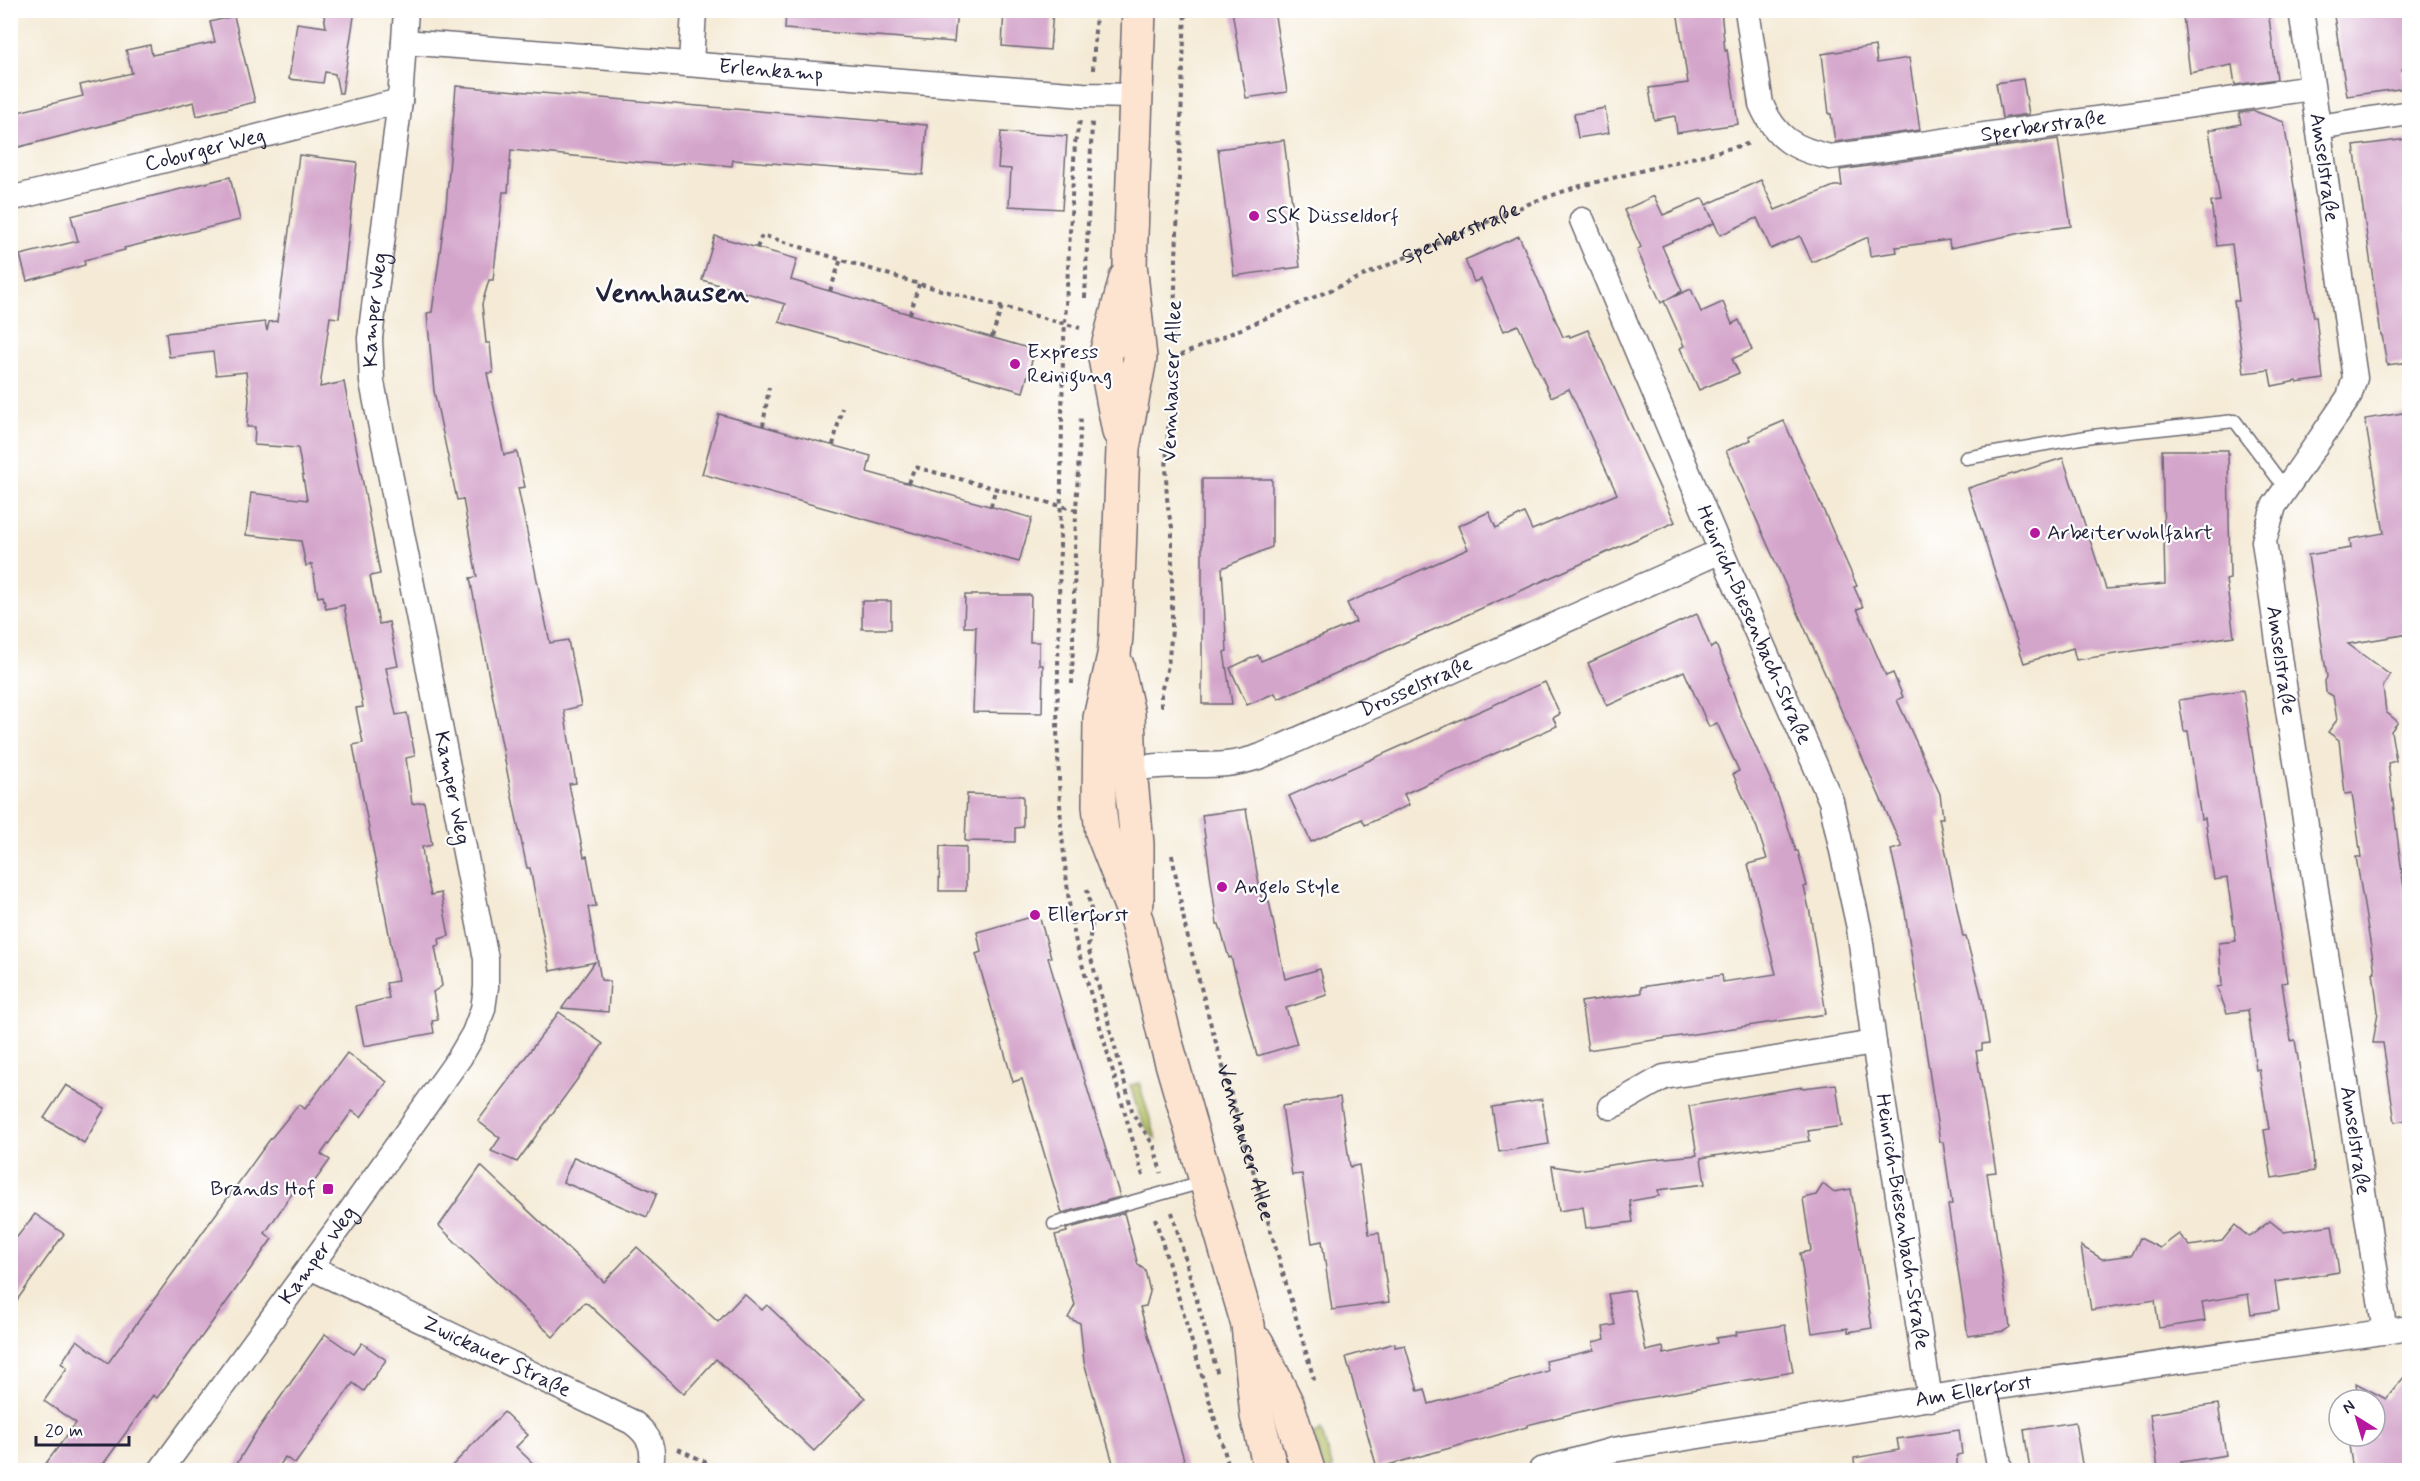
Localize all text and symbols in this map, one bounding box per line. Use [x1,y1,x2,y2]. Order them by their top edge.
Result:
street label: Erlenkamp [718,53,824,89]
street label: Sperberstraße [1979,104,2108,149]
street label: Amselstraße [2302,111,2346,224]
street label: Coburger Weg [142,121,268,179]
street label: Sperberstraße [1397,195,1524,271]
place label: SSK Düsseldorf [1266,202,1399,230]
marker: SSK Düsseldorf [1247,209,1261,223]
street label: Kamper Weg [356,251,396,368]
district label: Vennhausen [595,276,749,311]
street label: Vennhauser Allee [1155,300,1189,462]
place label: Express Reinigung [1027,338,1112,392]
marker: Express Reinigung [1008,357,1022,371]
street label: Heinrich-Biesenbach-Straße [1689,501,1819,749]
place label: Arbeiterwohlfahrt [2047,519,2213,547]
marker: Arbeiterwohlfahrt [2028,526,2042,540]
street label: Amselstraße [2259,604,2303,717]
street label: Drosselstraße [1355,650,1477,724]
street label: Kamper Weg [426,729,477,847]
place label: Angelo Style [1234,873,1340,903]
marker: Angelo Style [1215,880,1229,894]
place label: Ellerforst [1047,901,1129,931]
marker: Ellerforst [1028,908,1042,922]
street label: Vennhauser Allee [1209,1061,1281,1224]
street label: Amselstraße [2333,1084,2377,1197]
street label: Heinrich-Biesenbach-Straße [1868,1092,1936,1352]
place label: Brands Hof [210,1175,316,1203]
marker: Brands Hof [321,1182,335,1196]
street label: Kamper Weg [273,1201,364,1310]
street label: Zwickauer Straße [417,1309,576,1405]
street label: Am Ellerforst [1913,1368,2034,1414]
north arrow [2327,1388,2387,1448]
text: N [2338,1396,2359,1419]
scale bar [36,1409,129,1447]
text: 20 m [45,1419,83,1443]

